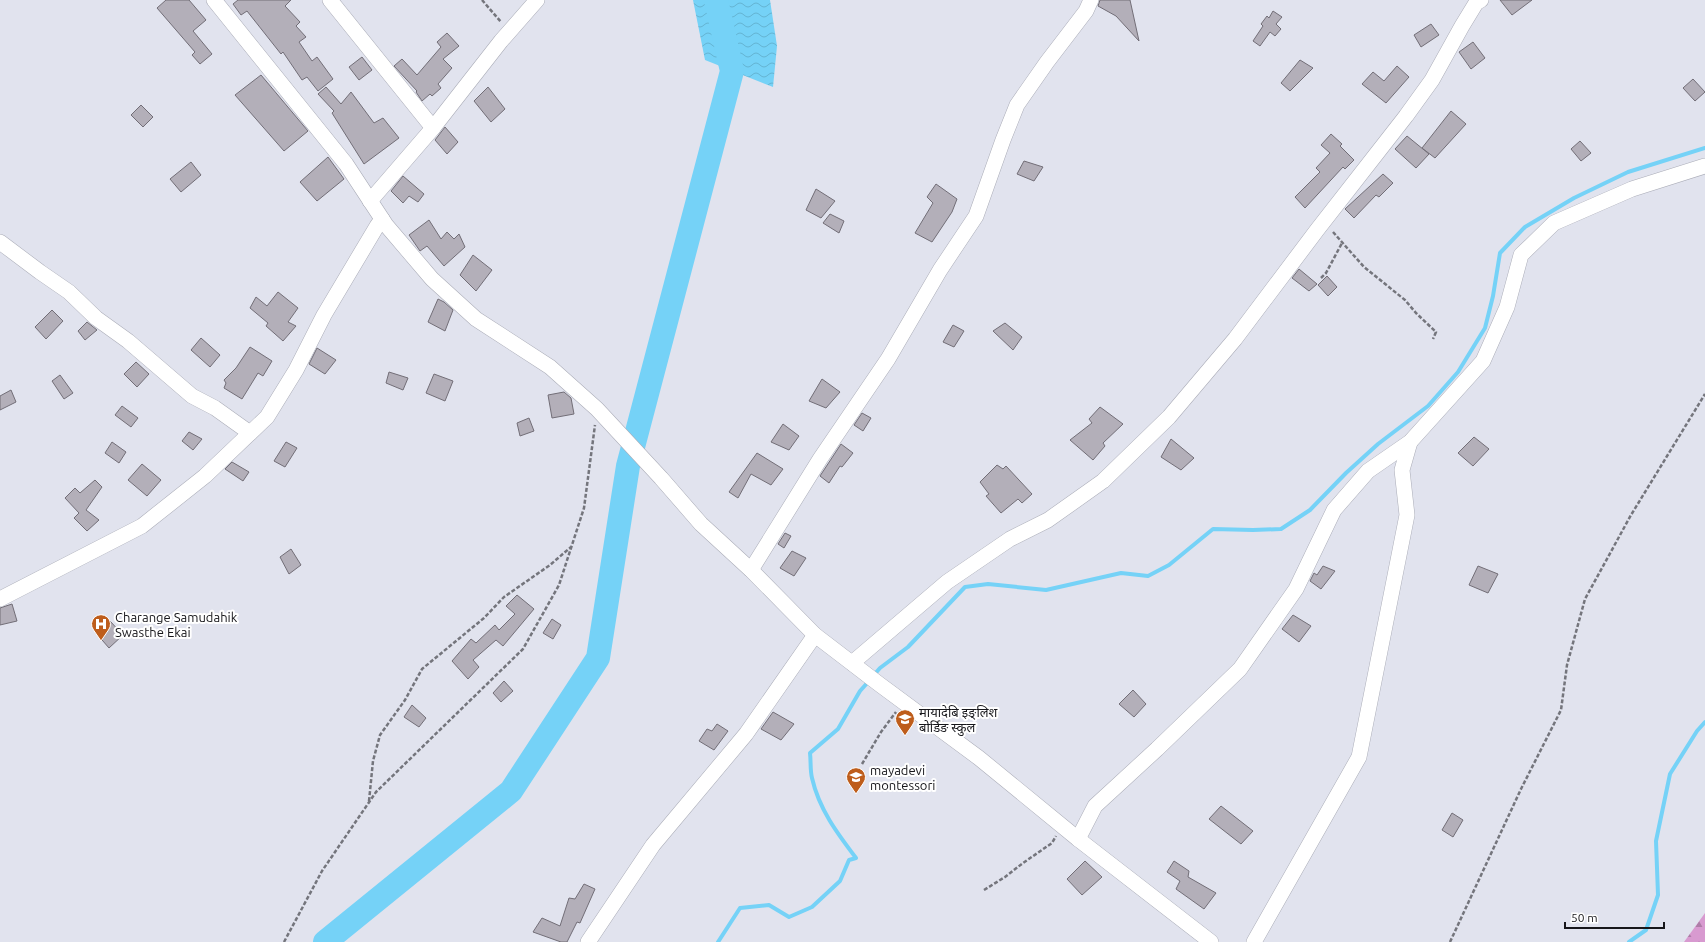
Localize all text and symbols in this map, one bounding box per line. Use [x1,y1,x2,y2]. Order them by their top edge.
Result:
place label: Charange Samudahik Swasthe Ekai [115,610,238,639]
hospital icon: Charange Samudahik Swasthe Ekai [90,613,112,641]
place label: मायादेबि इङ्लिश बोर्डिङ स्कुल [919,705,999,736]
school or university icon: मायादेबि इङ्लिश बोर्डिङ स्कुल [894,708,916,736]
place label: mayadevi montessori [870,763,935,792]
school or university icon: mayadevi montessori [845,766,867,794]
scale bar [1565,904,1664,930]
text: 50 m [1571,911,1598,924]

